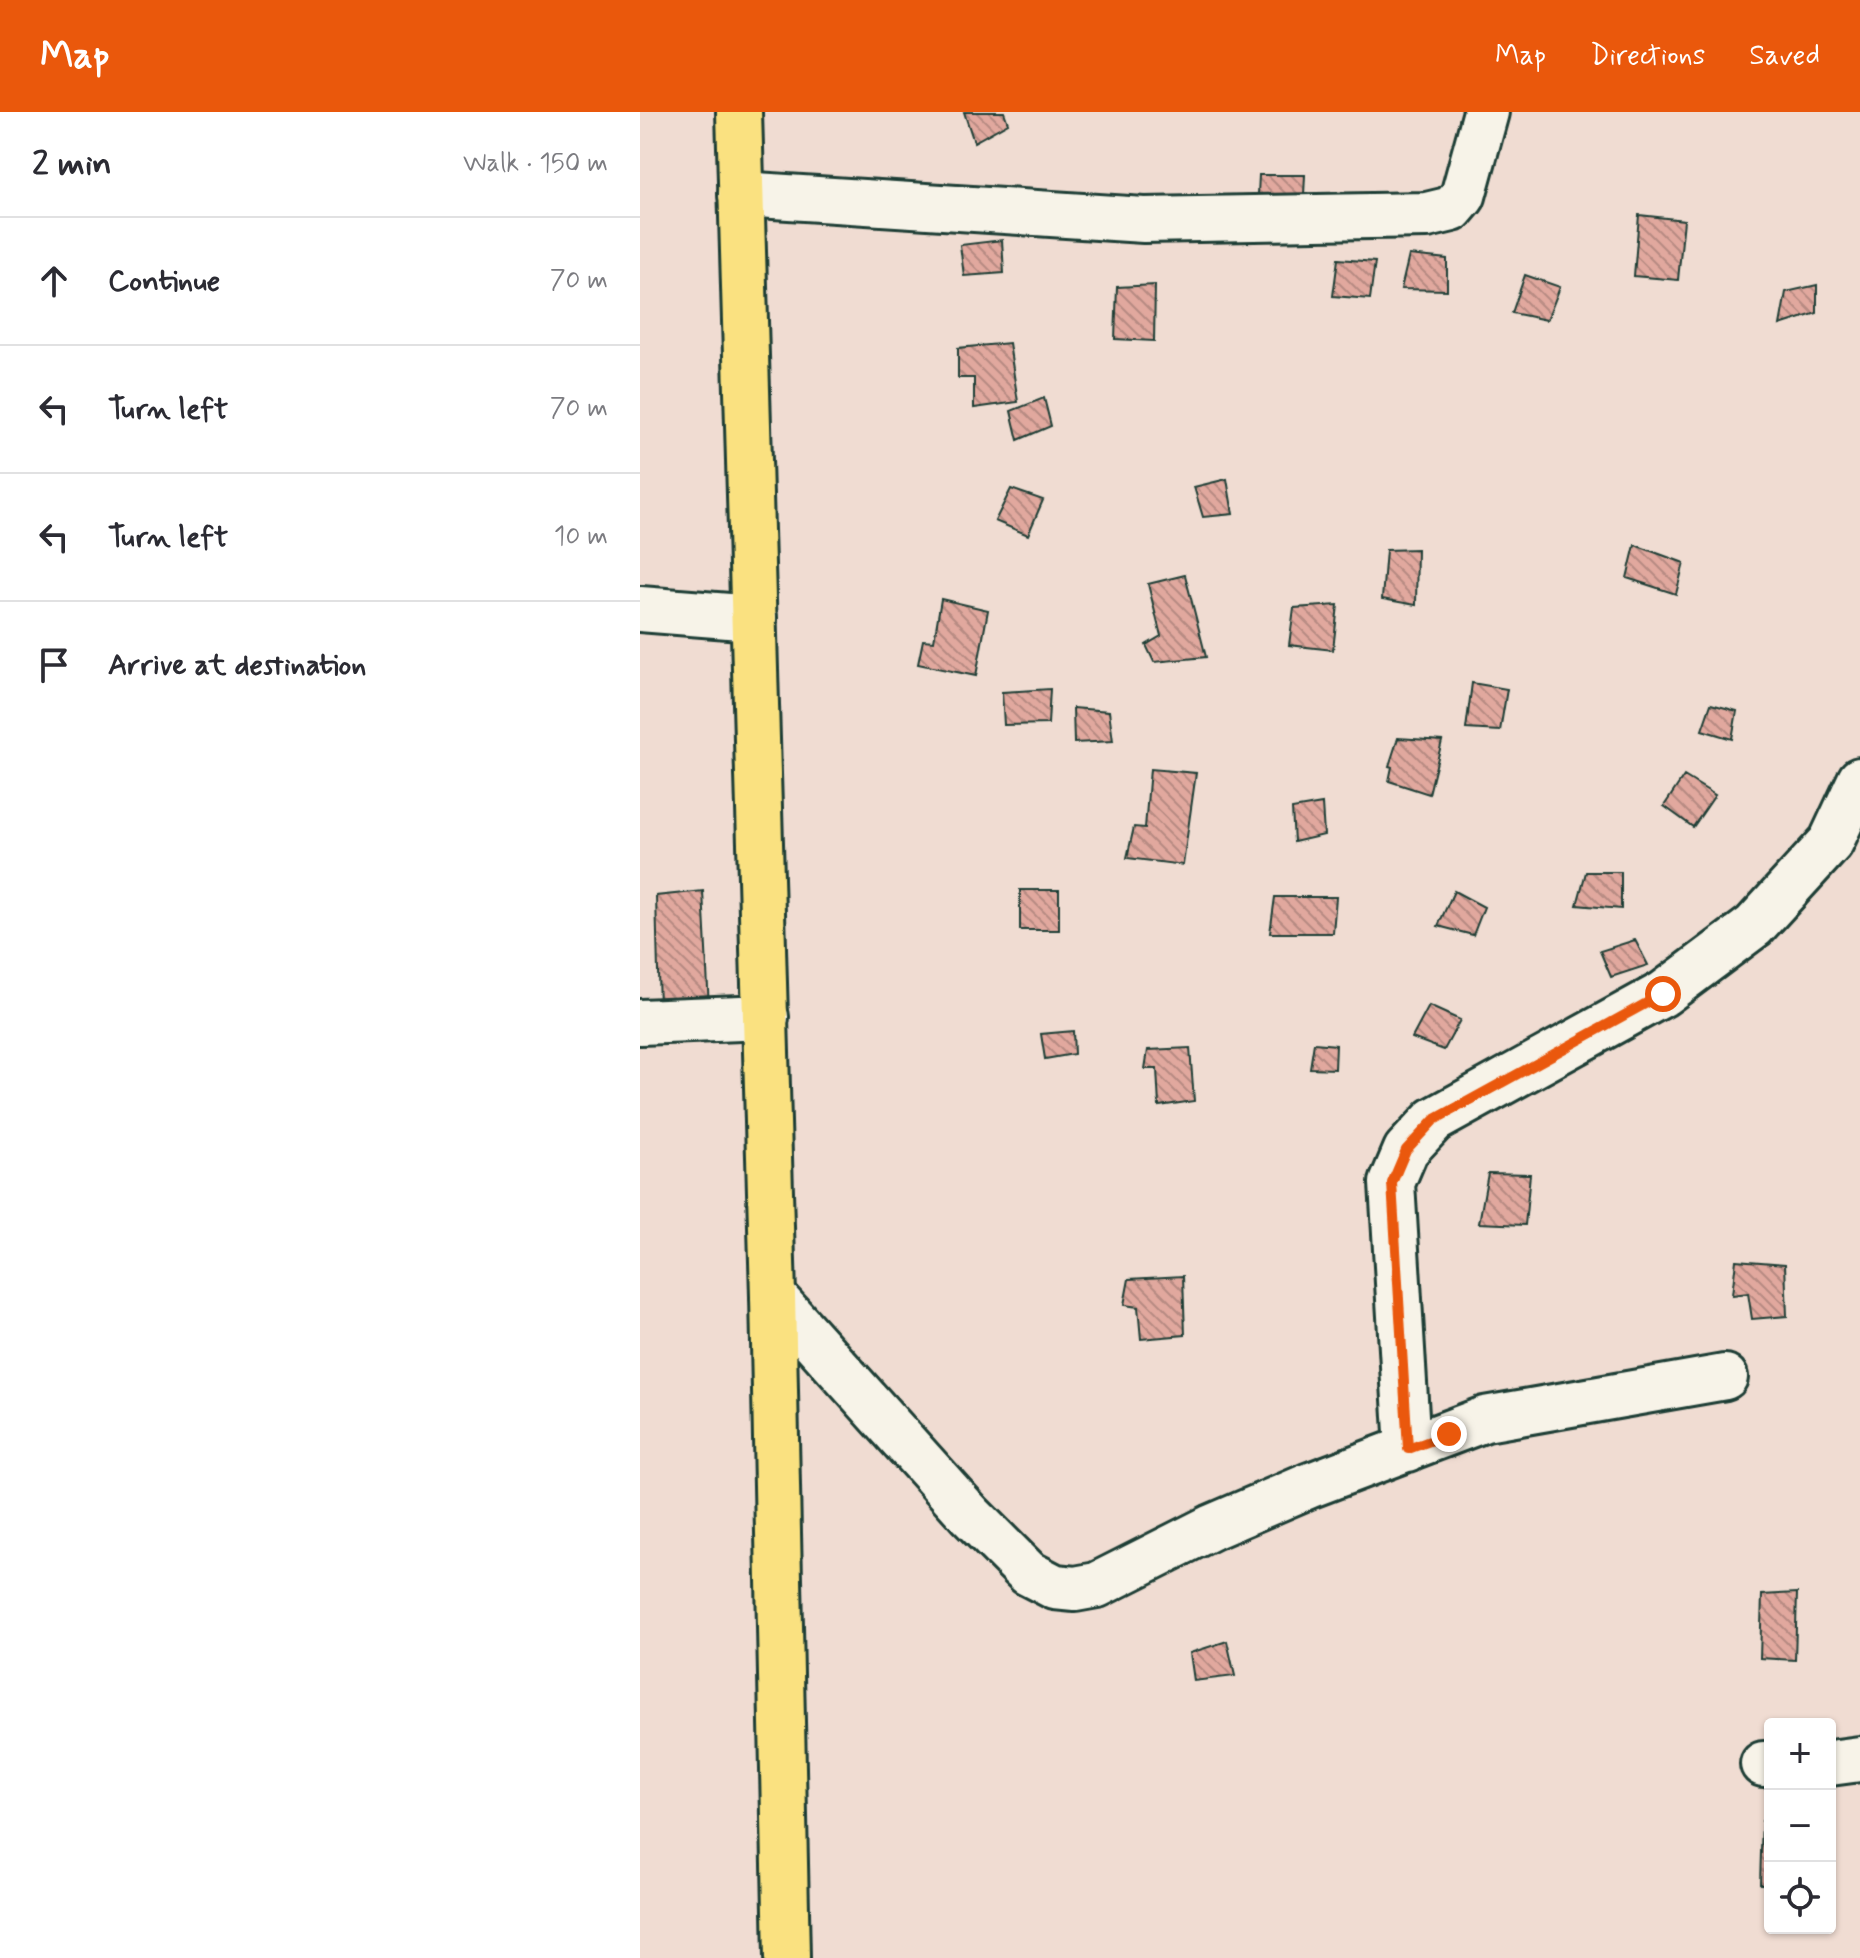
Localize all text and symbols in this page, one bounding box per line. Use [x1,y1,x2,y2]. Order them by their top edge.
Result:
text: Map [40,32,110,81]
text: Map [1495,38,1546,75]
text: Directions [1590,38,1705,75]
text: Saved [1749,38,1820,75]
text: 2 min [32,142,112,187]
text: Walk · 150 m [463,147,608,181]
icon: ahead [32,259,76,303]
text: Continue [108,262,220,301]
text: 70 m [550,264,608,298]
icon: left [32,387,76,431]
text: Turn left [108,390,228,429]
text: 70 m [550,392,608,426]
icon: left [32,515,76,559]
text: Turn left [108,518,228,557]
text: 10 m [554,520,608,554]
icon: arrive [32,643,76,687]
text: Arrive at destination [108,646,366,685]
route start [1645,976,1681,1012]
route end [1431,1416,1467,1452]
map controls [1764,1718,1836,1934]
button: + [1764,1718,1836,1790]
button: − [1764,1790,1836,1862]
button: locate [1764,1862,1836,1934]

